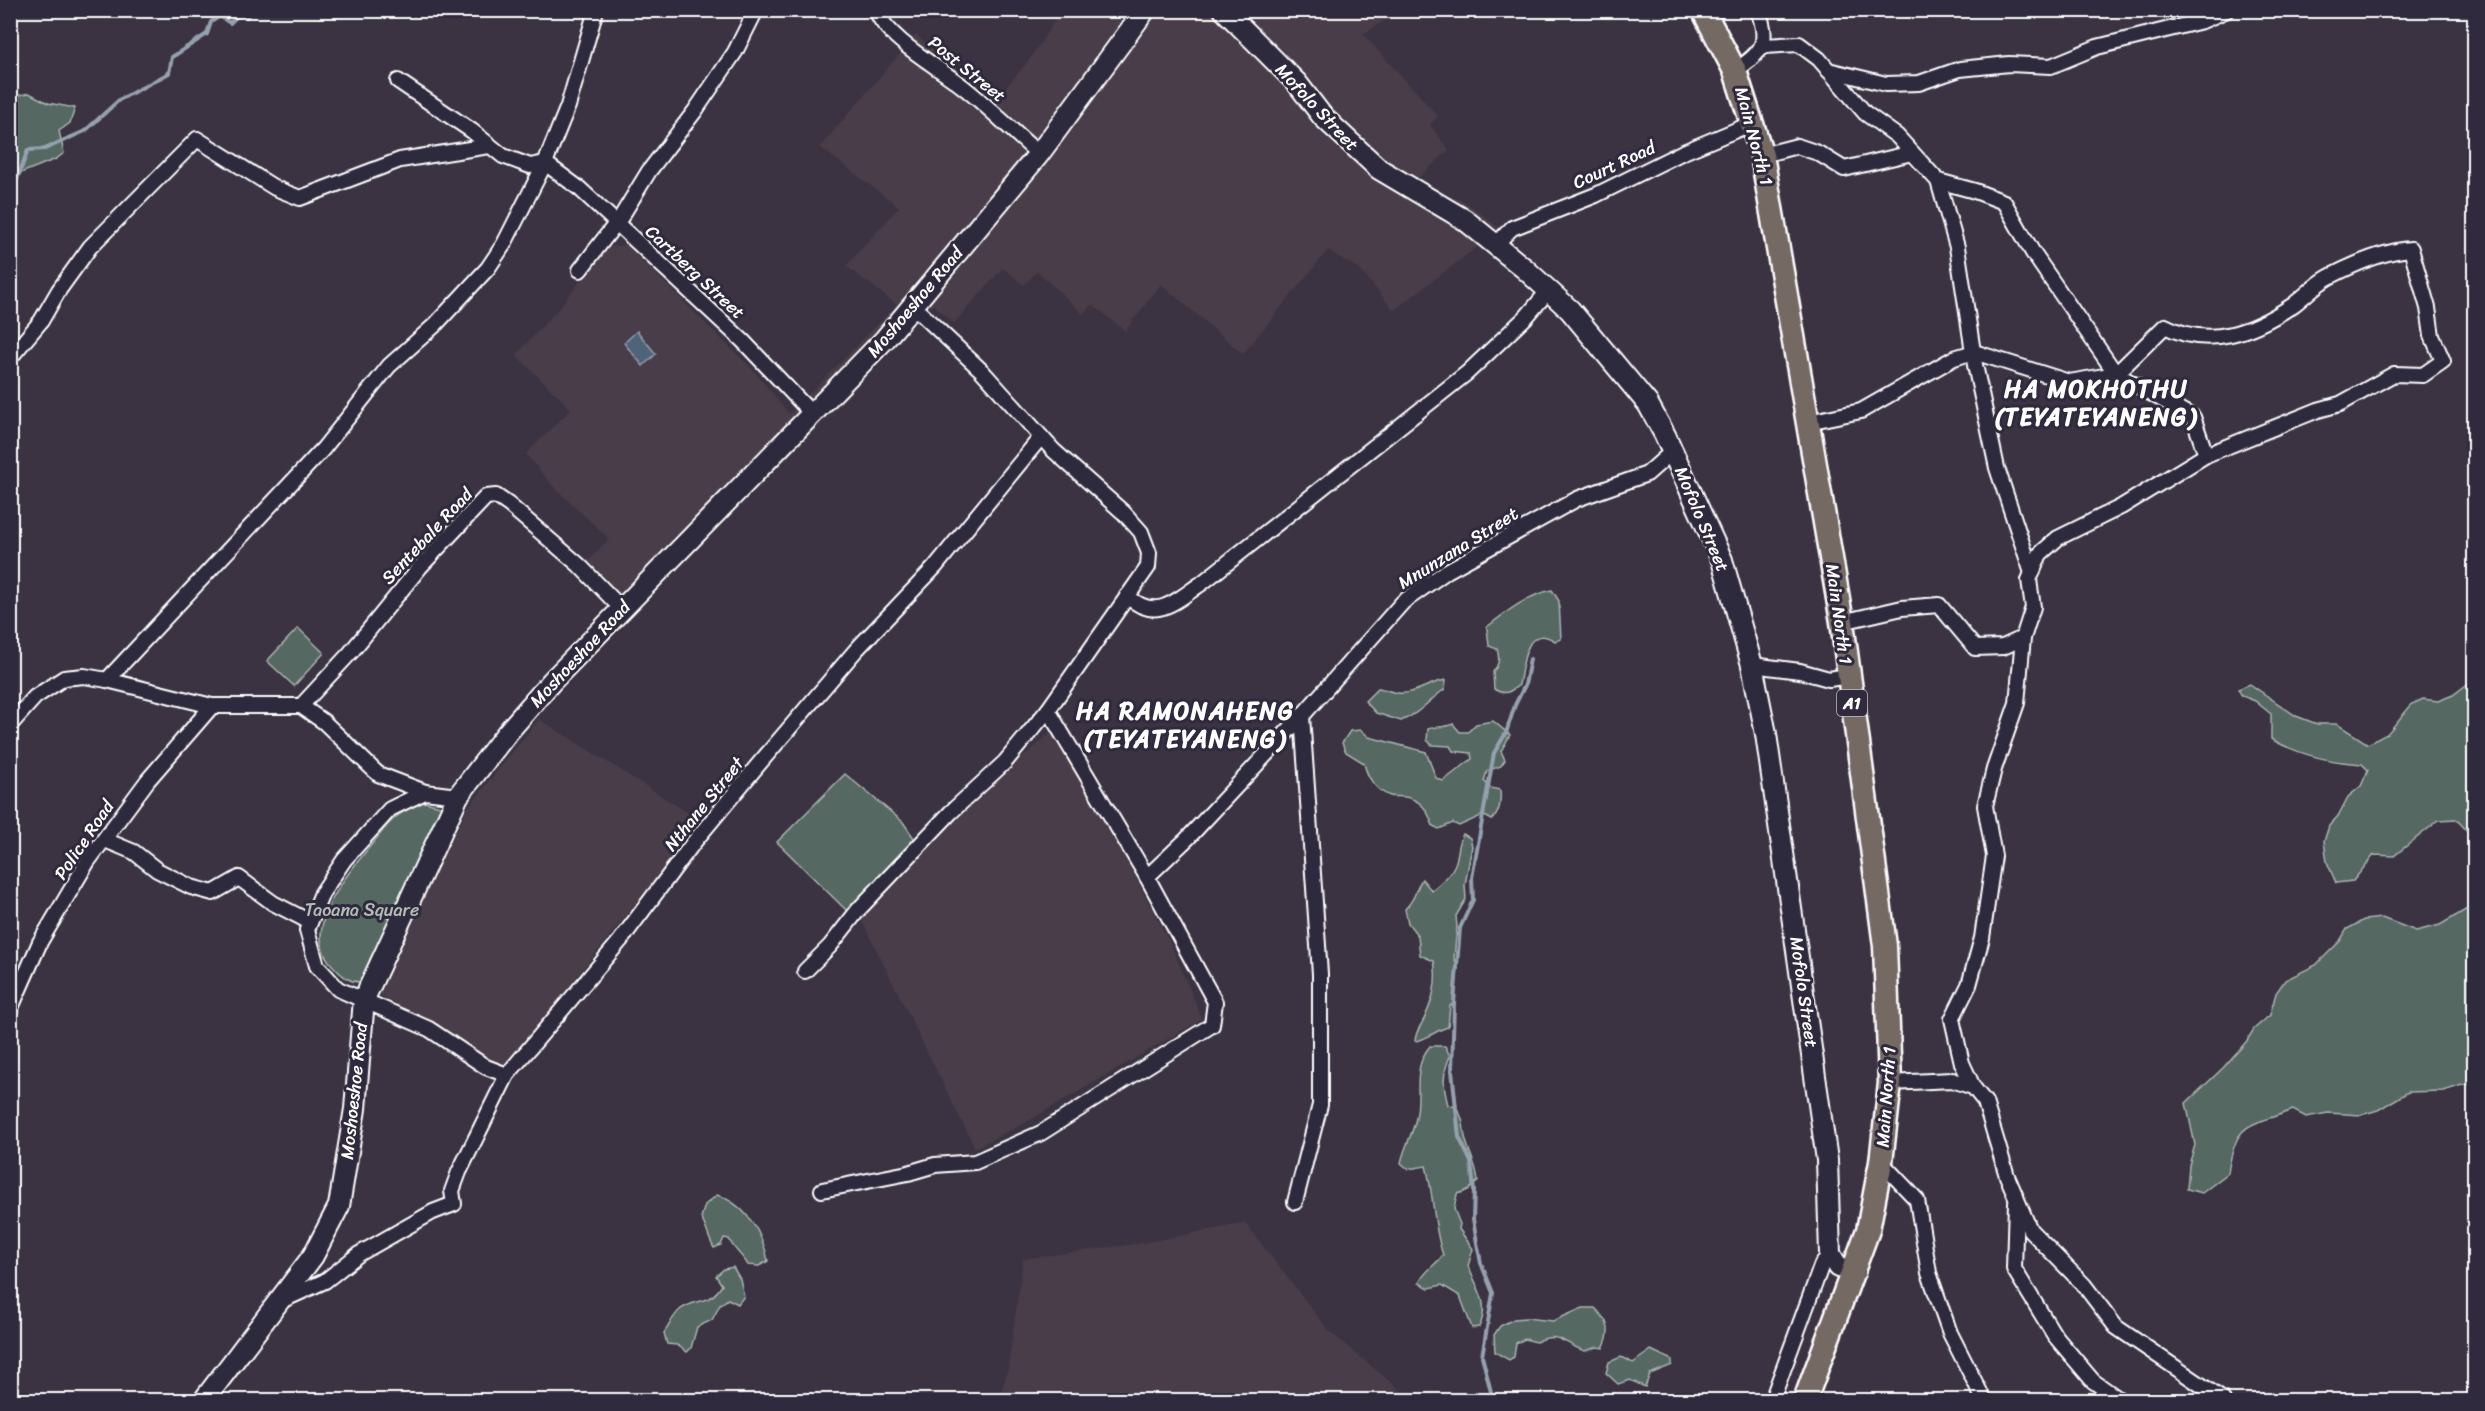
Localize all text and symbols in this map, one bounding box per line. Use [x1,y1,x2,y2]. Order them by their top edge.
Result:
street label: Post Street [921,27,1013,111]
street label: Mofolo Street [1267,55,1367,159]
street label: Main North 1 [1725,83,1783,189]
street label: Court Road [1567,131,1662,198]
street label: Cartberg Street [637,217,753,327]
street label: Moshoeshoe Road [859,238,972,365]
district label: HA MOKHOTHU (TEYATEYANENG) [1995,368,2197,438]
street label: Mofolo Street [1665,461,1739,577]
street label: Sentebale Road [373,479,482,592]
street label: Mnunzana Street [1391,498,1525,598]
street label: Main North 1 [1816,562,1862,667]
street label: Moshoeshoe Road [521,592,640,715]
district label: HA RAMONAHENG (TEYATEYANENG) [1076,690,1294,760]
road number: A1 [1837,690,1867,716]
street label: Nthane Street [656,749,753,858]
street label: Police Road [45,792,124,887]
park label: Taoana Square [305,894,419,926]
street label: Mofolo Street [1780,934,1828,1050]
street label: Moshoeshoe Road [331,1019,377,1161]
street label: Main North 1 [1867,1045,1906,1149]

